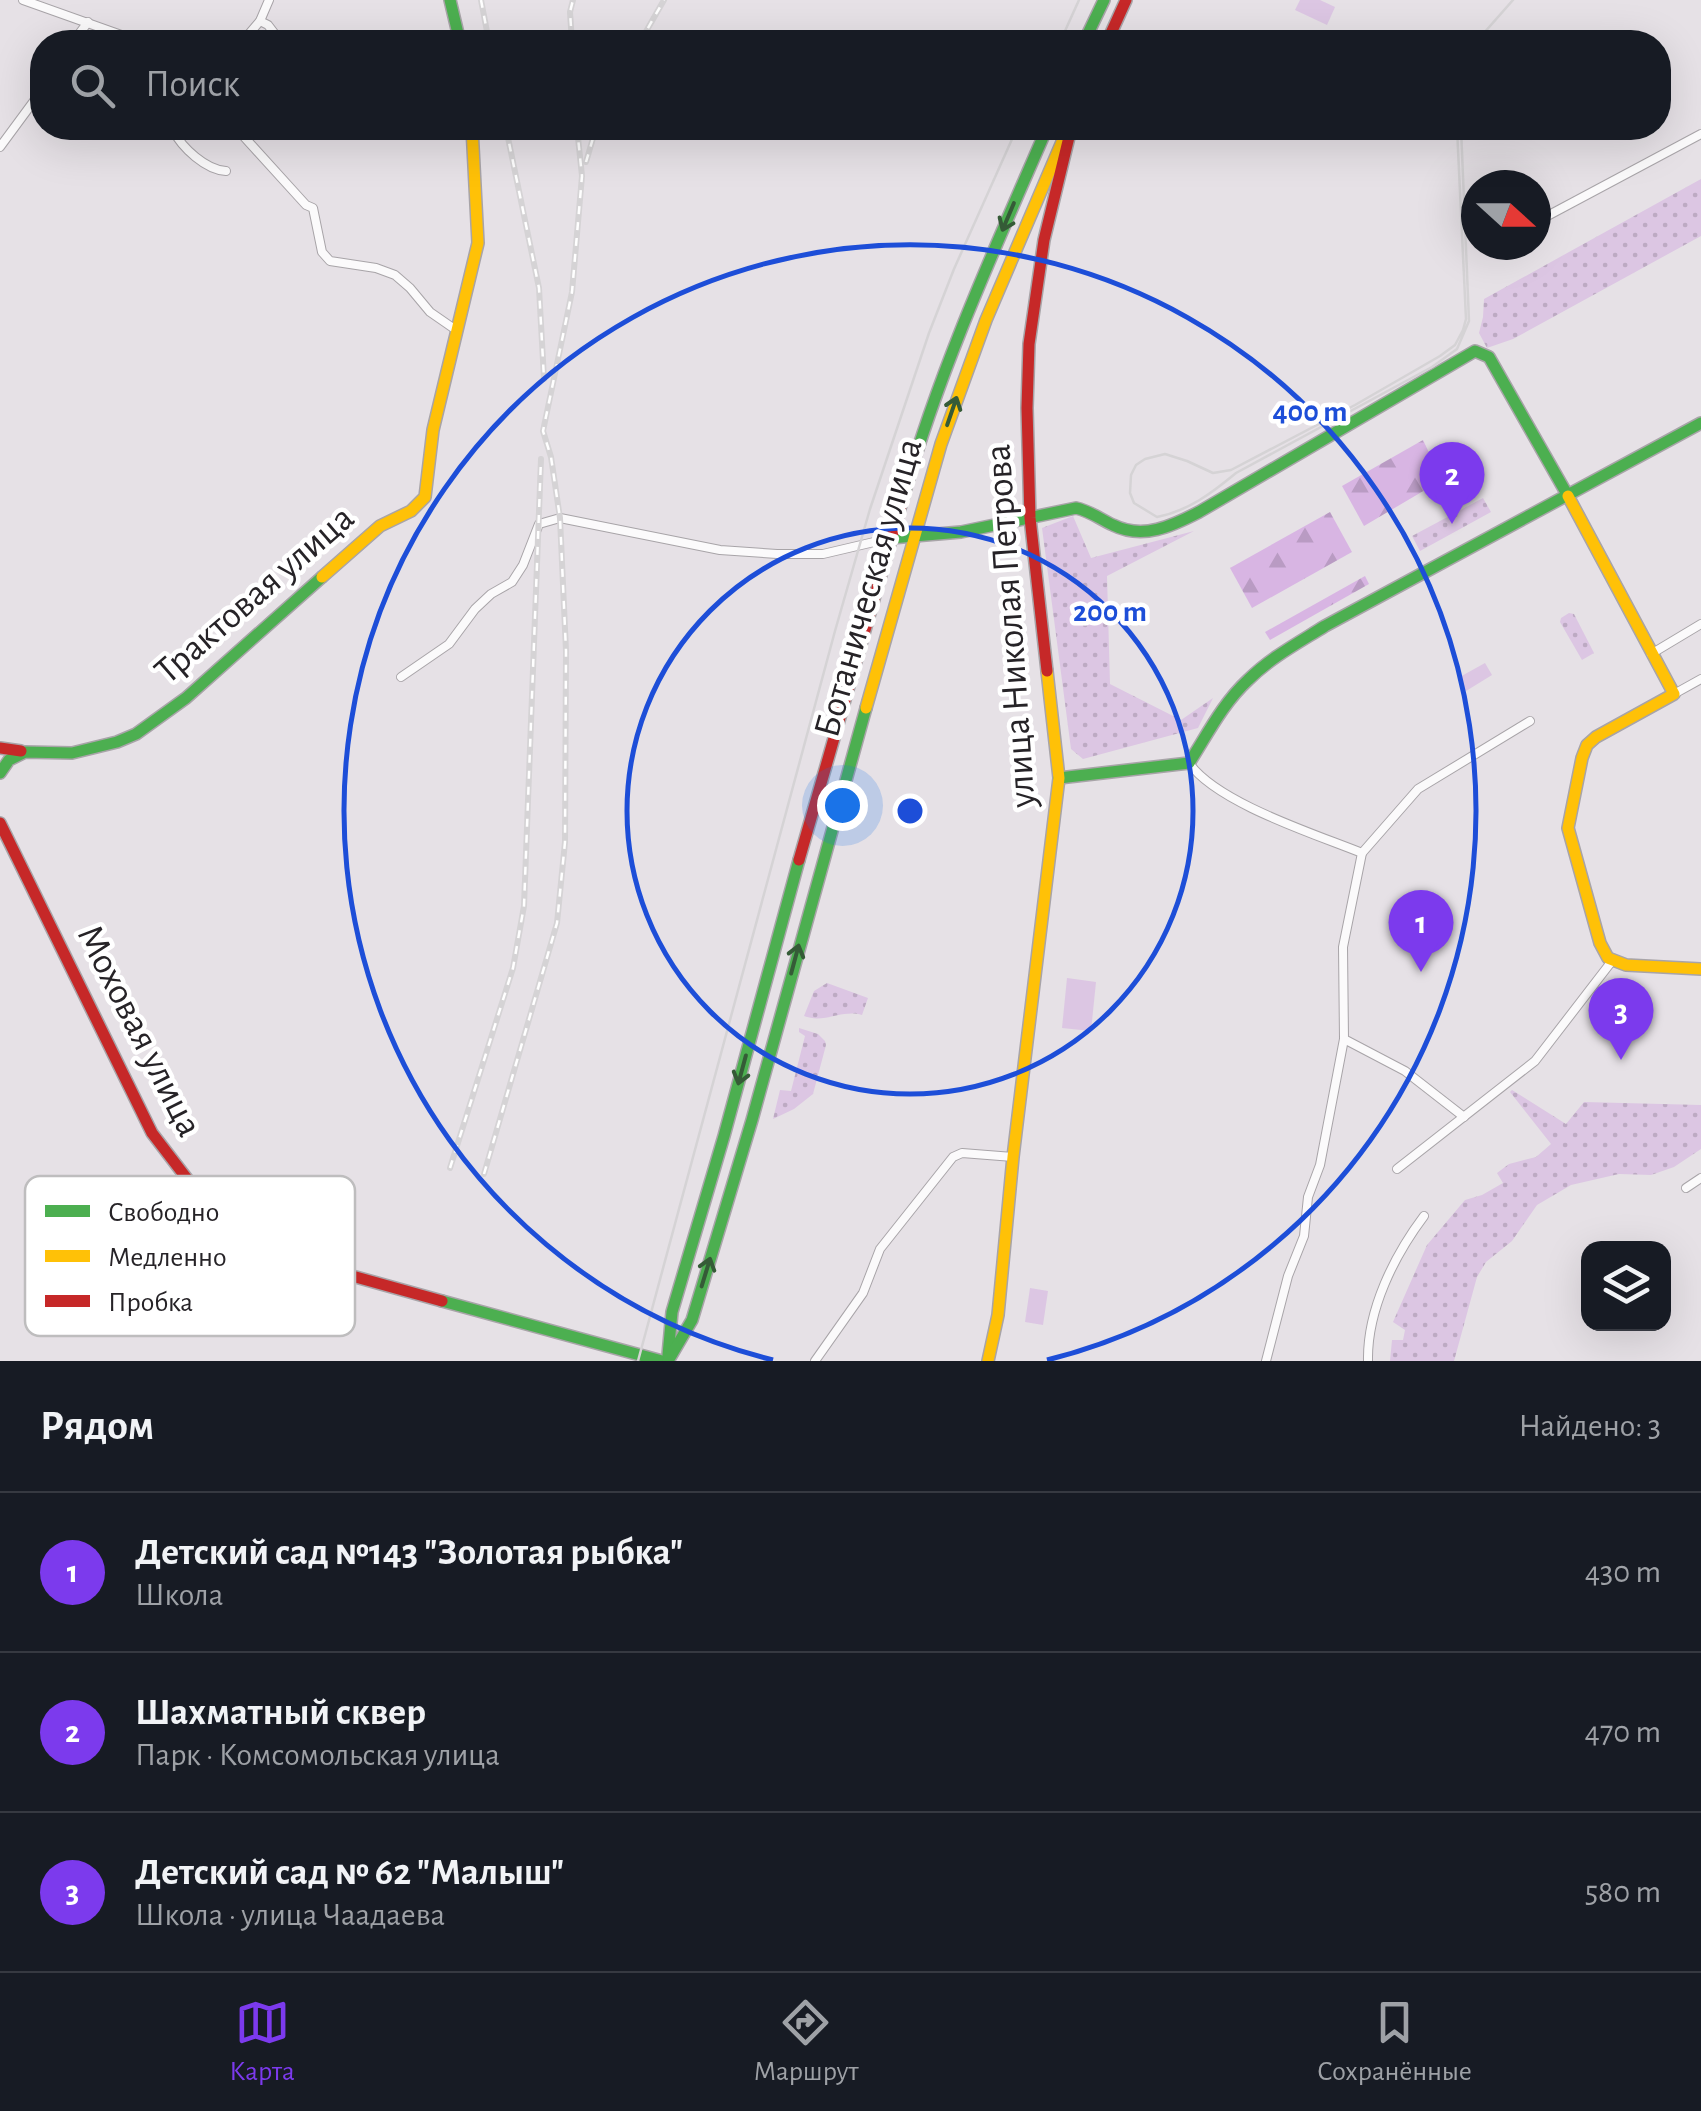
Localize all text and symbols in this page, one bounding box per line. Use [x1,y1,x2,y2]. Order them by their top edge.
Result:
search box [30,30,1671,140]
icon: search [65,58,120,113]
text: Поиск [145,66,240,104]
north arrow [1461,170,1551,260]
one-way arrow [998,201,1016,232]
one-way arrow [945,396,963,428]
text: 400 m [1272,397,1348,427]
street label: Ботаническая улица [808,434,930,742]
pin: 2 [1420,442,1484,524]
street label: улица Николая Петрова [979,443,1043,810]
street label: Трактовая улица [148,499,362,691]
text: 200 m [1073,597,1147,627]
your location [817,780,868,831]
centre of rings [892,793,928,829]
pin: 1 [1388,890,1454,972]
street label: Моховая улица [70,919,208,1143]
one-way arrow [787,944,806,975]
pin: 3 [1588,978,1654,1060]
one-way arrow [731,1054,750,1085]
legend [25,1176,355,1336]
text: Свободно [108,1199,219,1227]
map controls [1581,1241,1671,1331]
button: layers [1581,1241,1671,1331]
text: Медленно [108,1244,227,1272]
one-way arrow [698,1256,716,1288]
text: Пробка [108,1289,193,1317]
text: Рядом [40,1405,154,1447]
text: Найдено: 3 [1518,1410,1661,1442]
text: Детский сад №143 "Золотая рыбка" [135,1534,683,1572]
text: 1 [67,1556,78,1588]
text: 430 m [1585,1556,1661,1588]
text: Школа [135,1579,223,1611]
text: Шахматный сквер [135,1694,426,1732]
text: 2 [65,1716,80,1748]
text: 470 m [1584,1716,1661,1748]
text: Парк · Комсомольская улица [135,1739,500,1771]
text: Детский сад № 62 "Малыш" [135,1854,564,1892]
text: 3 [66,1876,79,1908]
text: 580 m [1585,1876,1661,1908]
text: Школа · улица Чаадаева [135,1899,445,1931]
tab: Карта [229,1995,295,2089]
tab: Маршрут [753,1995,859,2089]
tab: Сохранённые [1317,1995,1472,2089]

